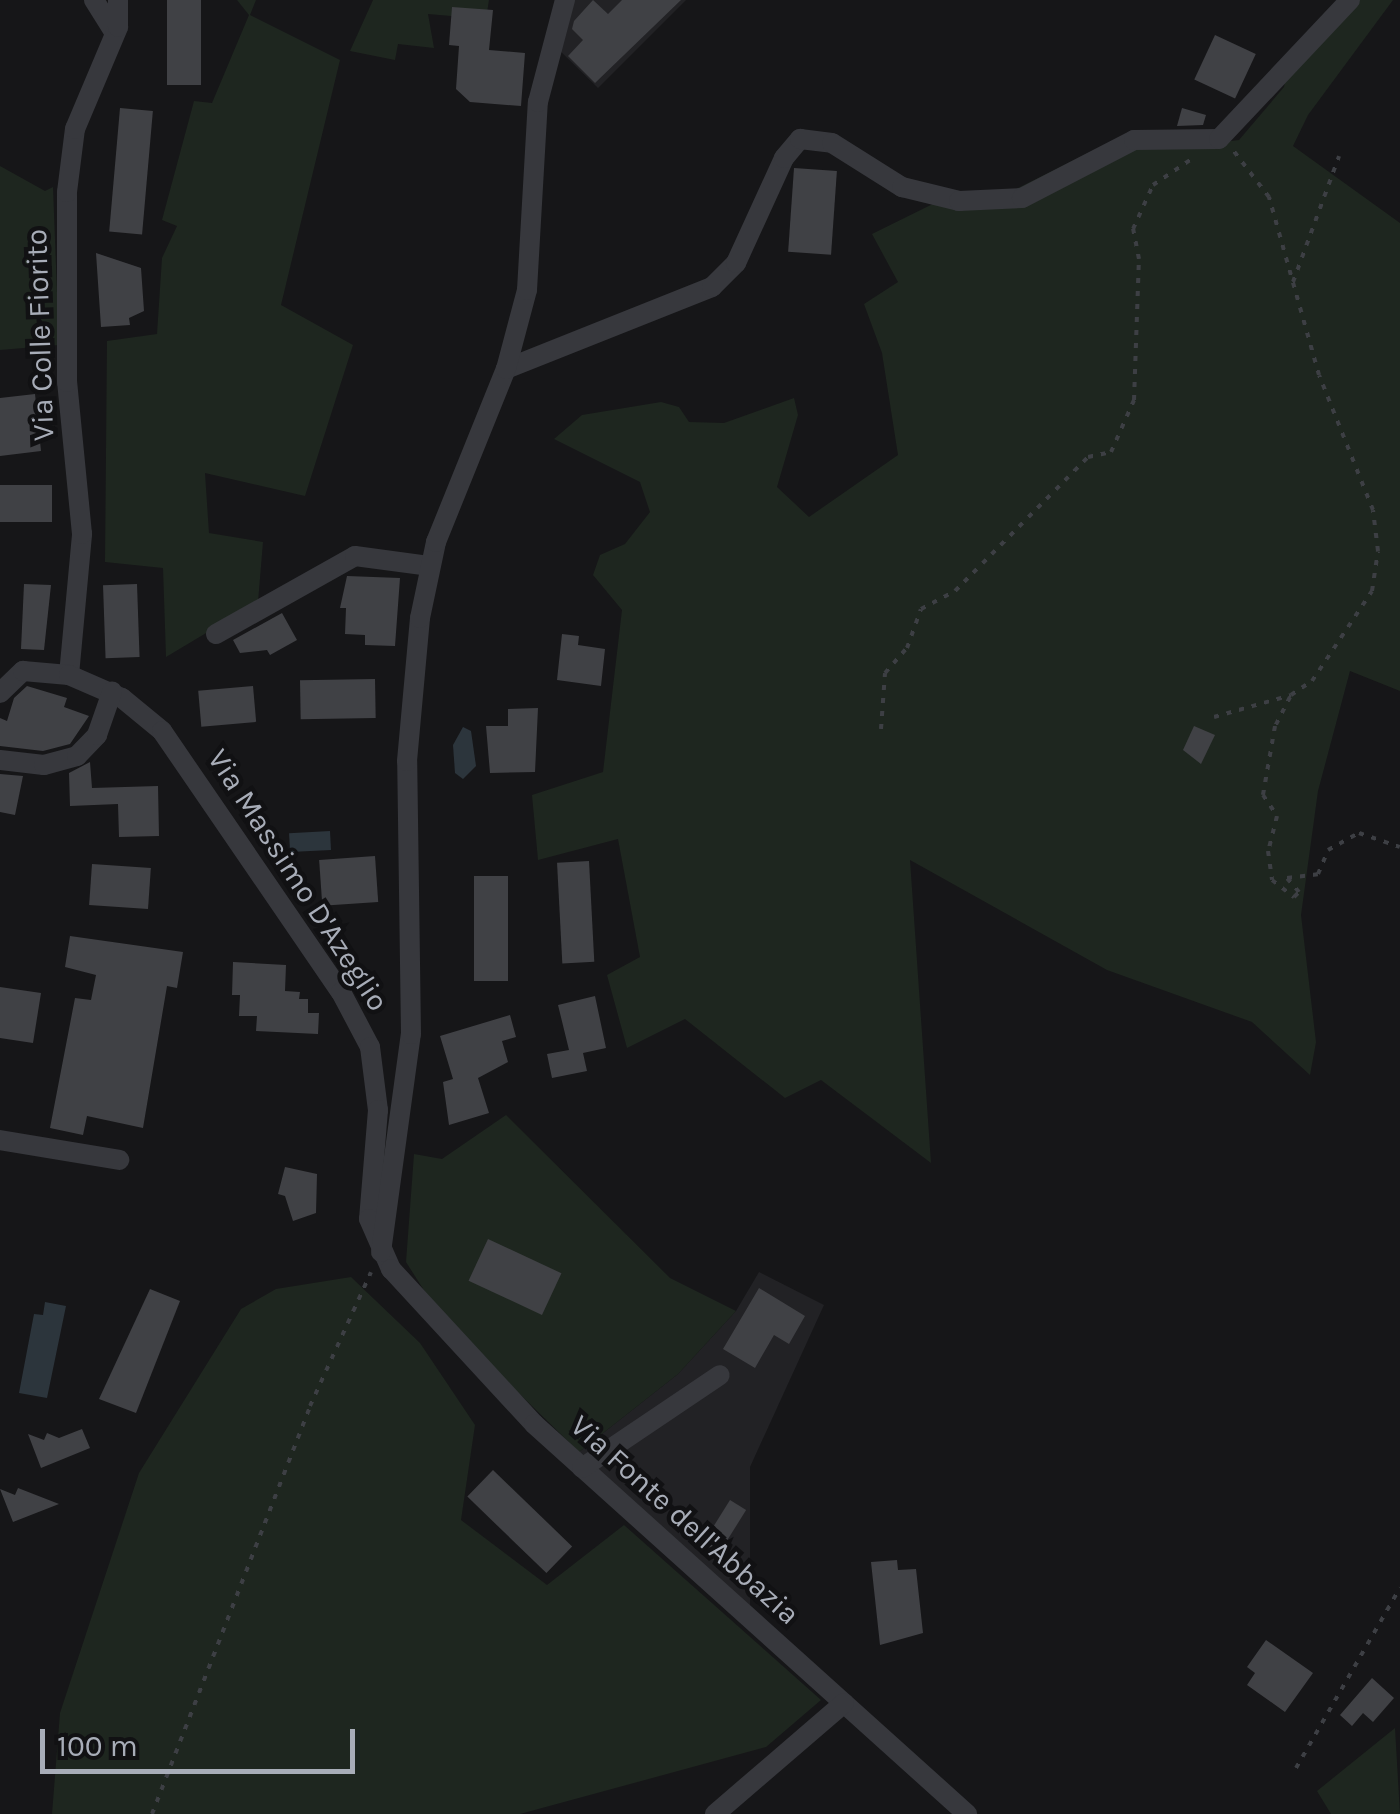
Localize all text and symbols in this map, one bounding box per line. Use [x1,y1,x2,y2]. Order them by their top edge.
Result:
street label: Via Colle Fiorito [18,228,62,442]
street label: Via Massimo D'Azeglio [200,742,396,1018]
street label: Via Fonte dell'Abbazia [563,1408,807,1632]
scale bar [45,1709,360,1771]
text: 100 m [57,1728,138,1764]

